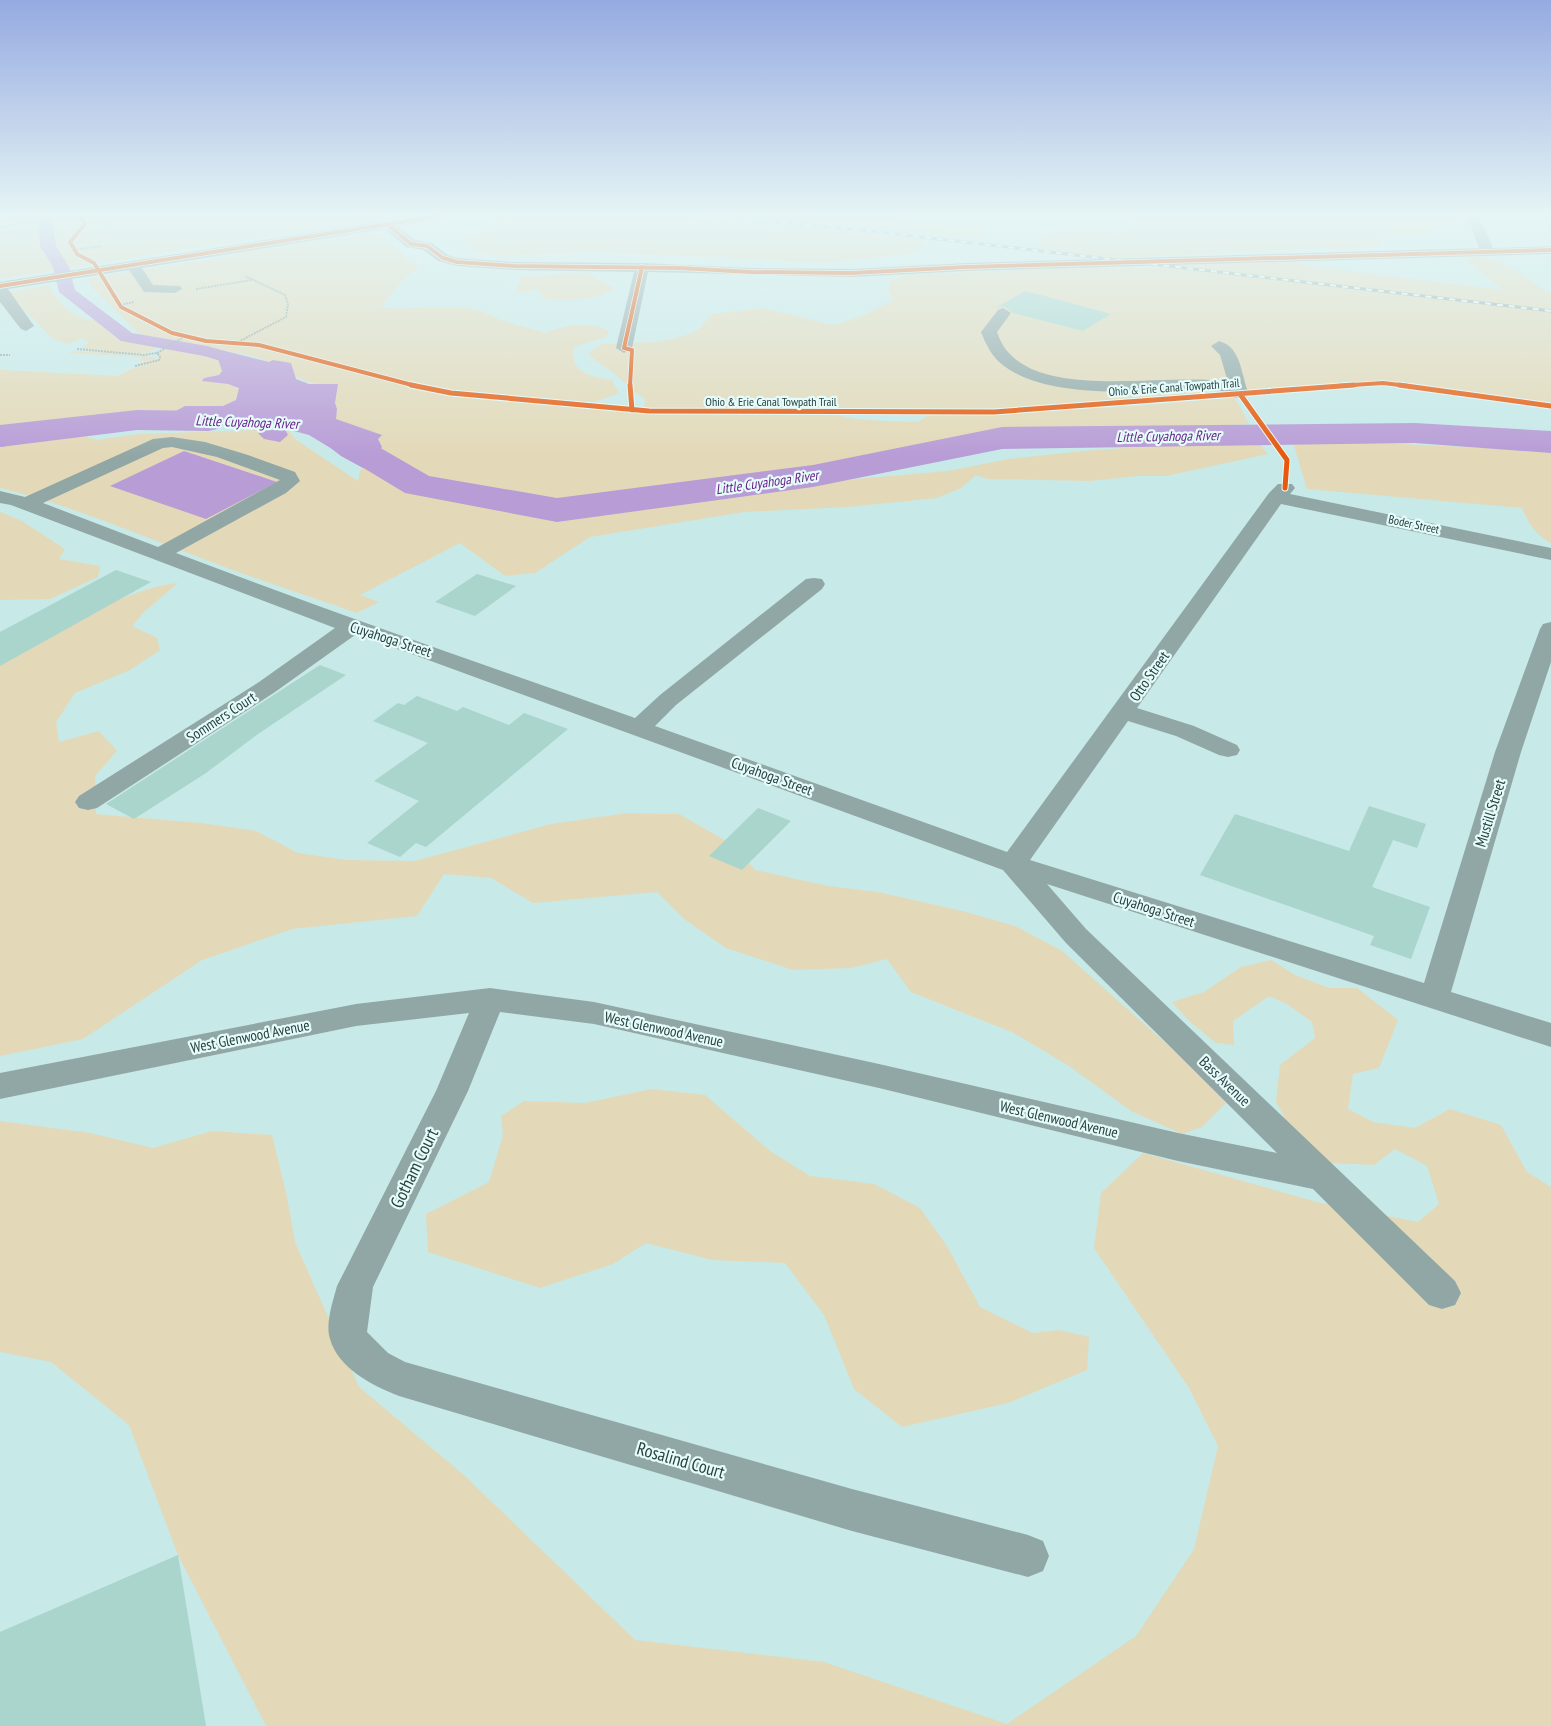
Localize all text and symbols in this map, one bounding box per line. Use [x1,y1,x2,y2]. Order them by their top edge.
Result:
street label: Ohio & Erie Canal Towpath Trail [1108,375,1240,399]
street label: Ohio & Erie Canal Towpath Trail [705,394,837,409]
water label: Little Cuyahoga River [195,411,301,433]
water label: Little Cuyahoga River [1116,426,1222,446]
water label: Little Cuyahoga River [715,466,822,498]
street label: Boder Street [1387,511,1442,537]
street label: Cuyahoga Street [348,617,434,661]
street label: Otto Street [1125,647,1173,705]
street label: Sommers Court [183,688,259,746]
street label: Cuyahoga Street [729,753,815,799]
street label: Mustill Street [1471,777,1509,849]
street label: Cuyahoga Street [1111,887,1197,931]
street label: West Glenwood Avenue [603,1007,725,1051]
street label: West Glenwood Avenue [189,1015,311,1057]
street label: Bass Avenue [1195,1052,1255,1110]
street label: West Glenwood Avenue [998,1096,1120,1142]
street label: Gotham Court [385,1124,443,1212]
street label: Rosalind Court [634,1437,728,1484]

